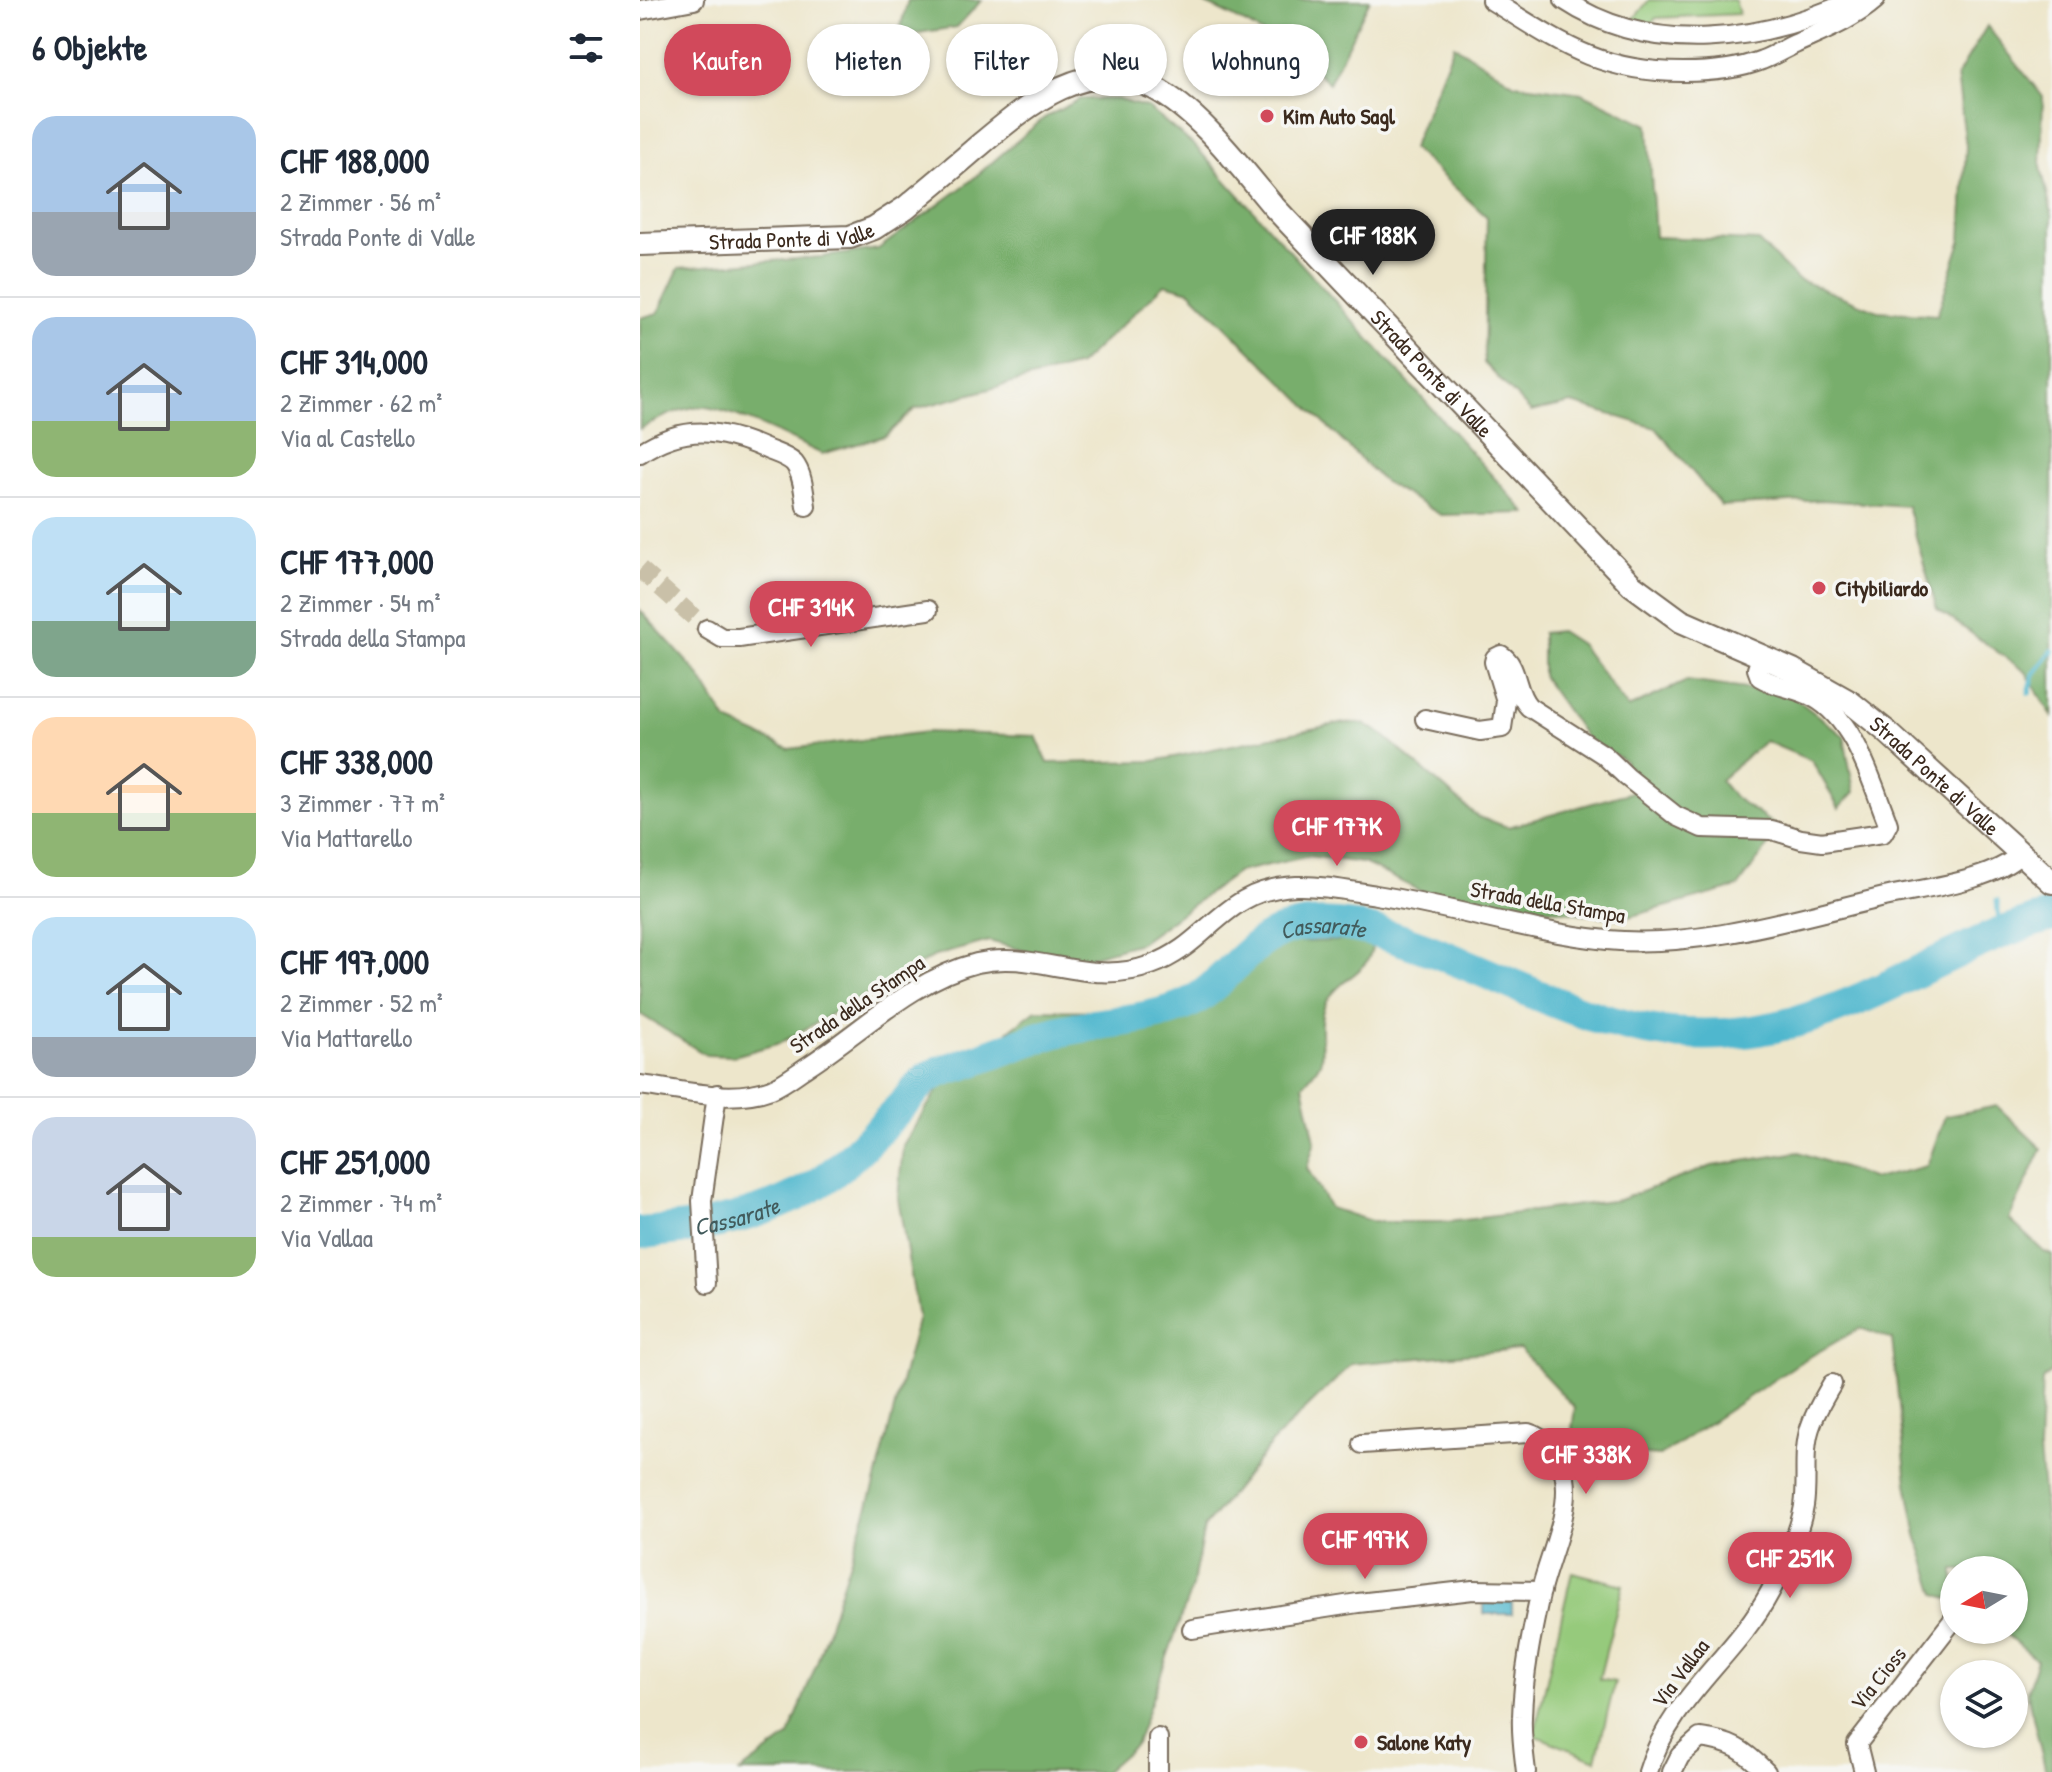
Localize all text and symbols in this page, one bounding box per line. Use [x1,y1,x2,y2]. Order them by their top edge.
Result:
chip: Kaufen [664,24,791,96]
chip: Mieten [807,24,930,96]
chip: Filter [946,24,1058,96]
chip: Neu [1074,24,1167,96]
chip: Wohnung [1183,24,1329,96]
text: 6 Objekte [32,25,147,71]
icon: filters [564,26,608,70]
place label: Kim Auto Sagl [1283,101,1396,132]
marker: Kim Auto Sagl [1258,107,1276,125]
text: CHF 188,000 [280,138,429,184]
icon: home [96,148,192,244]
text: 2 Zimmer · 56 m² [280,184,441,219]
pin: CHF 188K [1290,209,1456,277]
street label: Strada Ponte di Valle [709,214,879,257]
text: CHF 188K [1329,217,1417,252]
text: Strada Ponte di Valle [280,219,476,254]
street label: Strada Ponte di Valle [1364,303,1500,444]
text: CHF 314,000 [280,339,428,385]
icon: home [96,349,192,445]
text: 2 Zimmer · 62 m² [280,385,442,420]
text: Via al Castello [280,420,415,455]
text: CHF 177,000 [280,539,434,585]
icon: home [96,549,192,645]
place label: Citybiliardo [1835,573,1928,604]
marker: Citybiliardo [1810,579,1828,597]
pin: CHF 314K [728,581,894,649]
text: 2 Zimmer · 54 m² [280,585,440,620]
text: CHF 314K [768,589,854,624]
text: Strada della Stampa [280,620,465,655]
street label: Strada Ponte di Valle [1864,709,2006,843]
text: CHF 338,000 [280,739,433,785]
icon: home [96,749,192,845]
text: 3 Zimmer · 77 m² [280,785,445,820]
pin: CHF 177K [1254,800,1420,868]
text: CHF 177K [1292,808,1382,843]
text: Via Mattarello [280,820,412,855]
street label: Strada della Stampa [1468,874,1628,930]
water label: Cassarate [1275,908,1371,947]
text: CHF 197,000 [280,939,429,985]
street label: Strada della Stampa [784,948,931,1060]
icon: home [96,949,192,1045]
text: 2 Zimmer · 52 m² [280,985,443,1020]
text: Via Mattarello [280,1020,412,1055]
text: CHF 251,000 [280,1139,430,1185]
icon: home [96,1149,192,1245]
text: 2 Zimmer · 74 m² [280,1185,442,1220]
water label: Cassarate [691,1189,785,1242]
text: Via Vallaa [280,1220,373,1255]
pin: CHF 338K [1503,1428,1669,1496]
text: CHF 338K [1541,1436,1631,1471]
pin: CHF 197K [1282,1513,1448,1581]
text: CHF 197K [1321,1521,1409,1556]
pin: CHF 251K [1707,1532,1873,1600]
text: CHF 251K [1746,1540,1834,1575]
north arrow [1940,1556,2028,1644]
map controls [1940,1556,2028,1748]
street label: Via Vallaa [1644,1632,1716,1713]
street label: Via Cioss [1843,1640,1913,1716]
button: layers [1940,1660,2028,1748]
place label: Salone Katy [1377,1727,1472,1758]
marker: Salone Katy [1352,1733,1370,1751]

